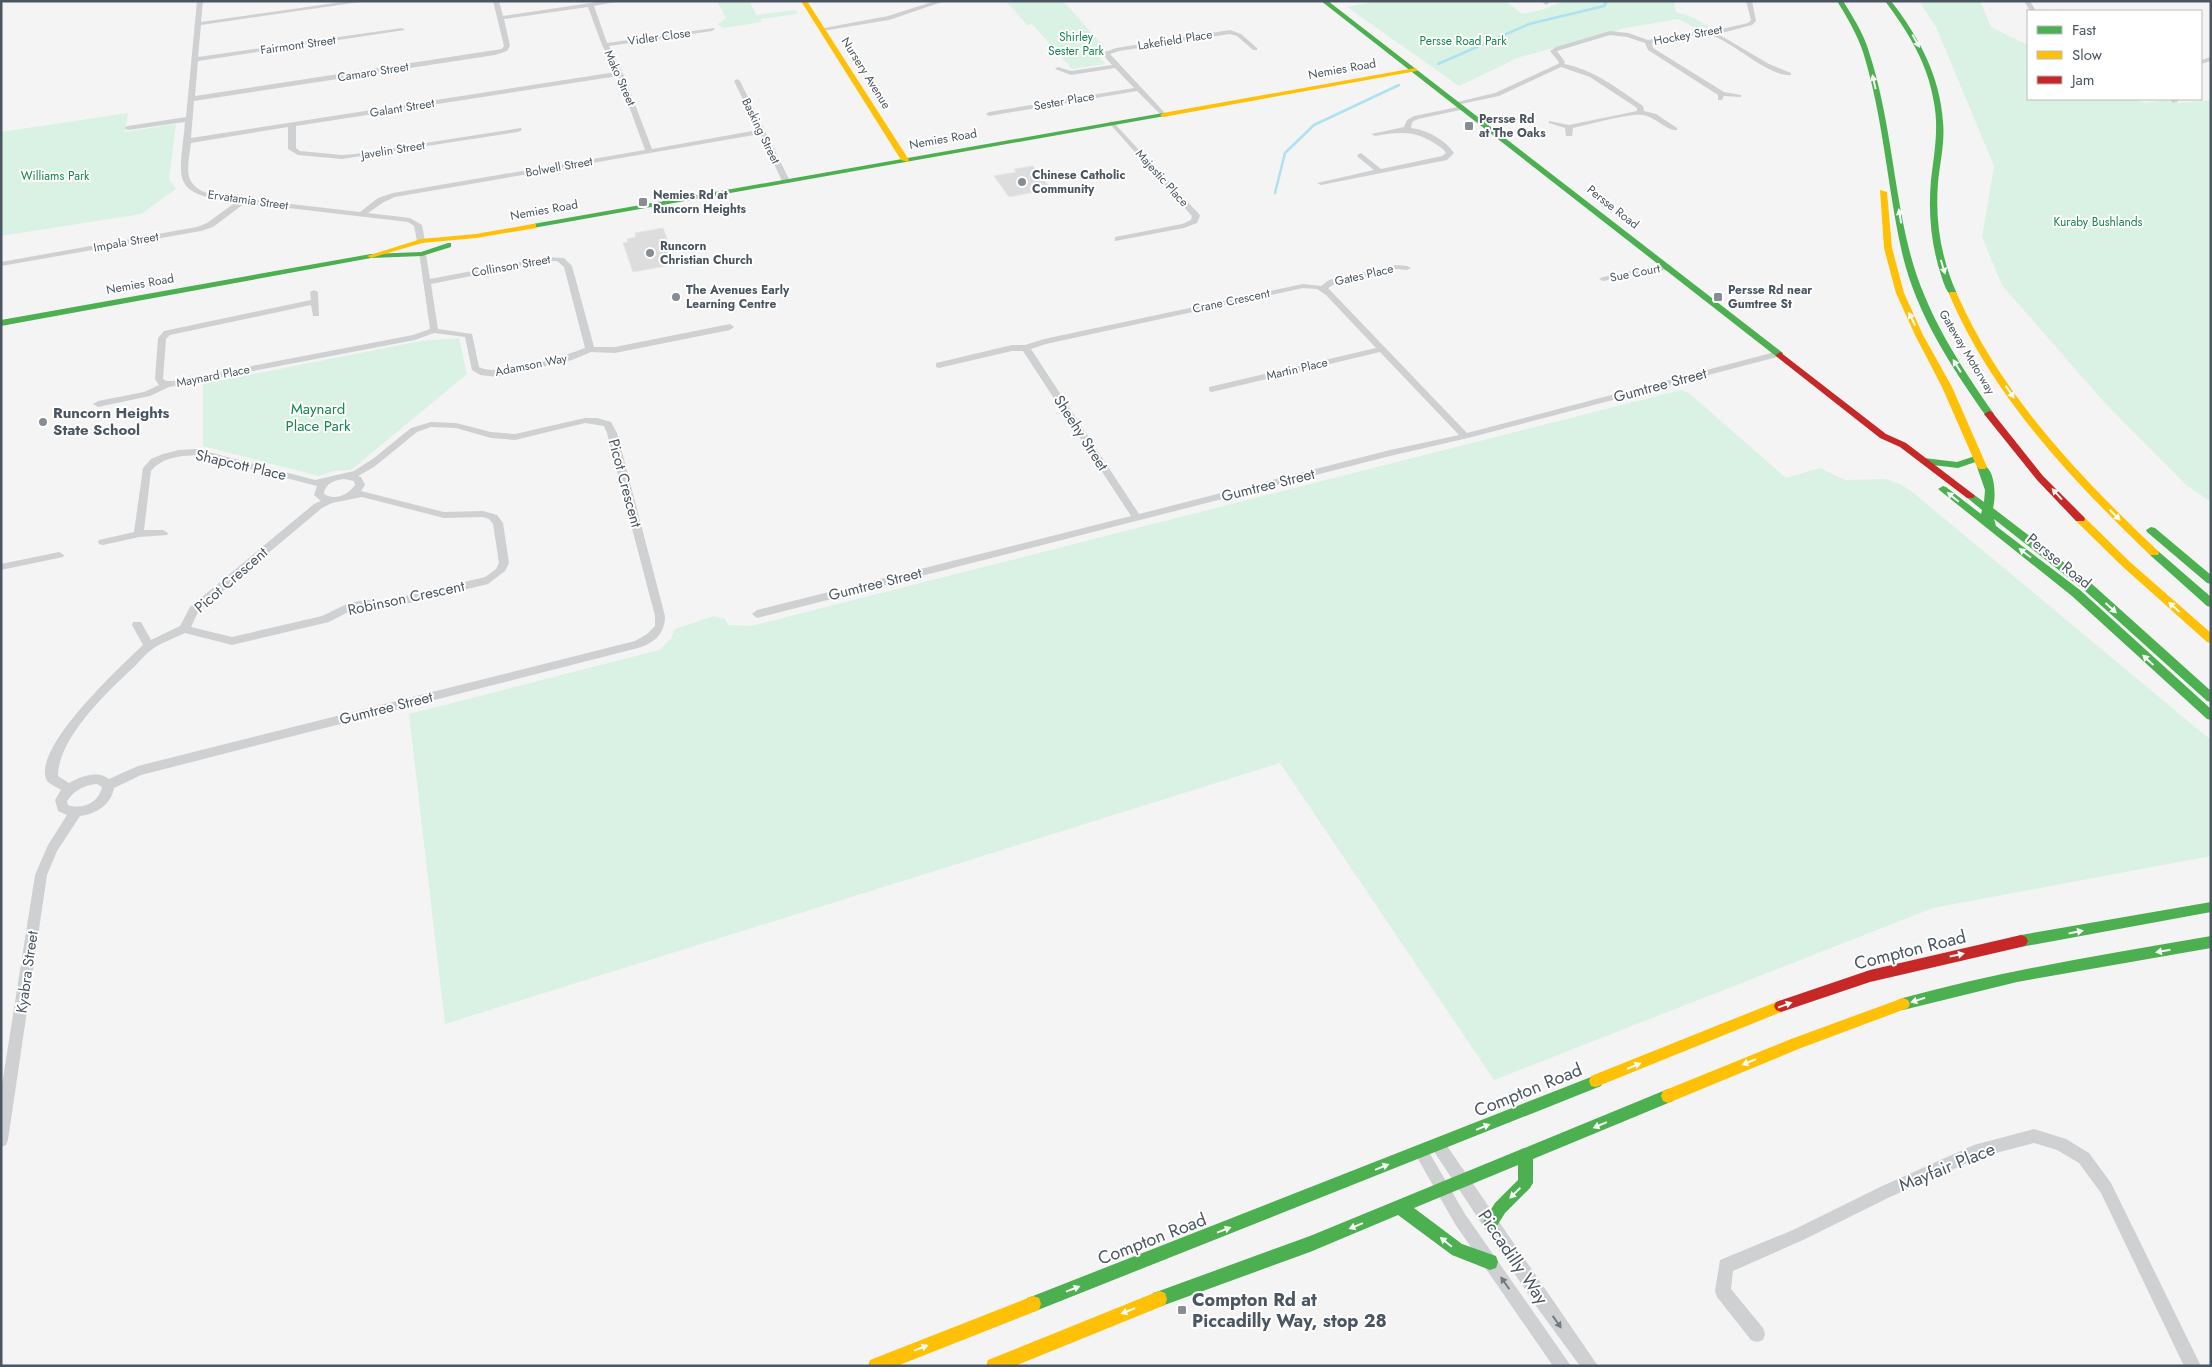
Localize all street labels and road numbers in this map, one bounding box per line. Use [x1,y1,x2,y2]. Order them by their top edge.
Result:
street label: Hockey Street [1652,20,1724,50]
street label: Vidler Close [627,24,691,50]
street label: Lakefield Place [1136,25,1214,55]
street label: Fairmont Street [259,31,337,59]
street label: Nursery Avenue [837,34,895,112]
street label: Mako Street [600,47,640,109]
street label: Nemies Road [1307,54,1377,84]
street label: Camaro Street [336,57,410,87]
street label: Sester Place [1032,87,1096,115]
street label: Galant Street [368,94,436,122]
street label: Basking Street [737,95,785,167]
street label: Nemies Road [908,124,978,154]
street label: Javelin Street [358,136,426,164]
street label: Majestic Place [1131,145,1193,211]
street label: Bolwell Street [524,152,594,182]
street label: Persse Road [1583,181,1643,233]
street label: Ervatamia Street [207,185,290,215]
street label: Nemies Road [509,195,579,225]
street label: Impala Street [92,227,160,257]
street label: Collinson Street [470,250,552,282]
street label: Sue Court [1608,259,1662,287]
street label: Gates Place [1333,260,1395,290]
street label: Nemies Road [105,269,175,299]
street label: Crane Crescent [1191,284,1271,318]
street label: Gateway Motorway [1935,306,2000,398]
street label: Adamson Way [494,349,569,381]
street label: Martin Place [1265,353,1329,385]
street label: Maynard Place [175,360,251,392]
street label: Gumtree Street [1611,362,1709,408]
street label: Sheehy Street [1048,391,1114,475]
street label: Picot Crescent [603,436,647,530]
street label: Shapcott Place [193,444,289,486]
street label: Gumtree Street [1219,463,1317,507]
street label: Persse Road [2022,528,2096,594]
street label: Picot Crescent [189,542,273,618]
street label: Gumtree Street [826,562,924,606]
street label: Robinson Crescent [346,575,467,621]
street label: Gumtree Street [337,686,435,730]
street label: Compton Road [1851,924,1969,976]
street label: Kyabra Street [10,929,44,1015]
street label: Compton Road [1470,1057,1586,1123]
street label: Mayfair Place [1895,1136,1999,1198]
street label: Piccadilly Way [1472,1204,1554,1310]
street label: Compton Road [1094,1206,1210,1272]

